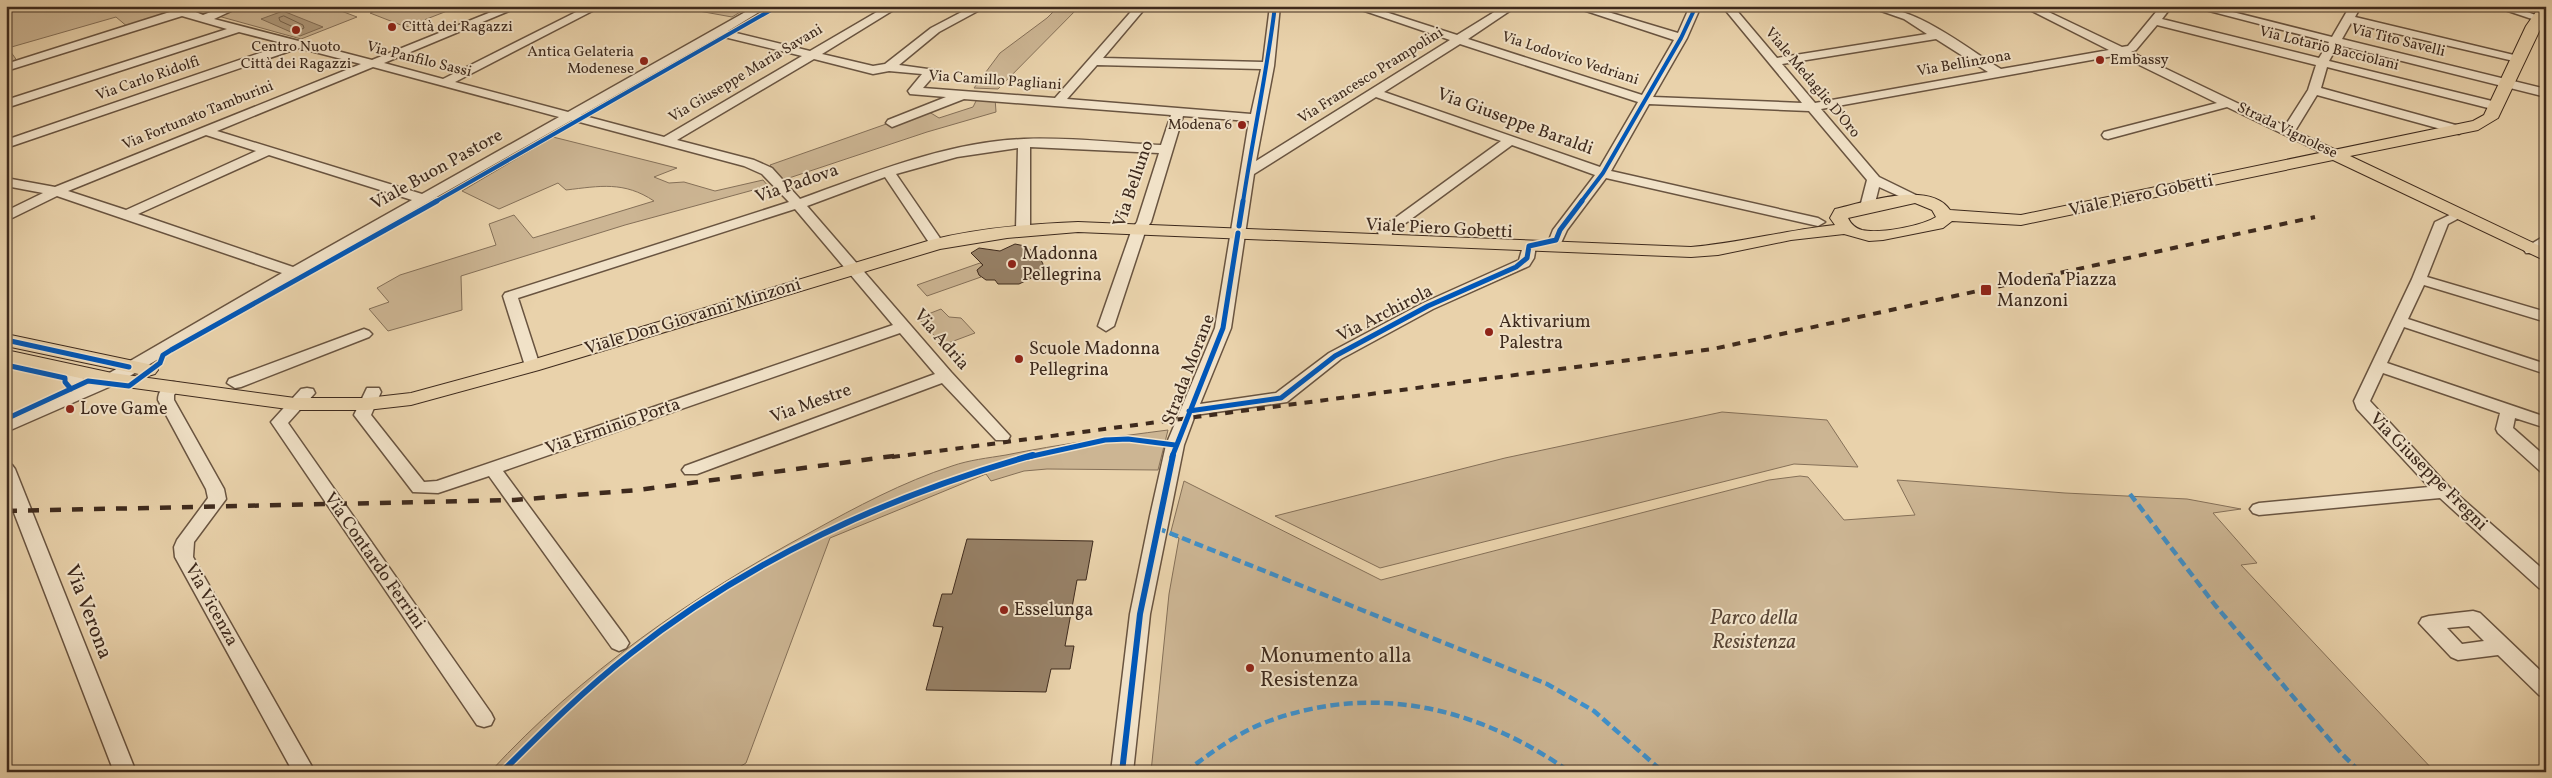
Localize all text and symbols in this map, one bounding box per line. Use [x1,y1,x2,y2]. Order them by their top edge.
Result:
place label: Città dei Ragazzi [402,17,513,38]
street label: Via Tito Savelli [2349,19,2447,63]
street label: Via Giuseppe Maria Savani [665,20,827,128]
marker: Città dei Ragazzi [386,21,398,33]
street label: Via Lotario Bacciolani [2257,21,2401,77]
street label: Via Francesco Prampolini [1294,23,1448,129]
street label: Viale Medaglie D'Oro [1759,23,1865,143]
marker: Centro Nuoto Città dei Ragazzi [290,24,302,36]
street label: Via Lodovico Vedriani [1499,27,1641,91]
place label: Centro Nuoto Città dei Ragazzi [241,37,351,75]
street label: Via Panfilo Sassi [364,37,474,83]
place label: Antica Gelateria Modenese [527,42,634,80]
street label: Via Bellinzona [1915,45,2013,83]
place label: Embassy [2110,50,2169,71]
street label: Via Carlo Ridolfi [93,51,203,107]
marker: Embassy [2094,54,2106,66]
marker: Antica Gelateria Modenese [638,55,650,67]
street label: Via Camillo Pagliani [928,66,1062,96]
street label: Via Fortunato Tamburini [119,76,277,156]
street label: Via Giuseppe Baraldi [1433,82,1597,162]
street label: Strada Vignolese [2233,98,2341,164]
place label: Modena 6 [1168,115,1232,136]
marker: Modena 6 [1236,119,1248,131]
street label: Viale Buon Pastore [366,123,508,217]
street label: Via Belluno [1107,137,1161,231]
street label: Via Padova [752,158,842,210]
street label: Viale Piero Gobetti [2066,168,2216,224]
street label: Viale Piero Gobetti [1365,213,1513,245]
place label: Madonna Pellegrina [1022,242,1102,288]
marker: Madonna Pellegrina [1006,258,1018,270]
place label: Modena Piazza Manzoni [1997,268,2117,314]
street label: Viale Don Giovanni Minzoni [582,272,804,362]
street label: Via Archirola [1333,279,1437,349]
marker: Modena Piazza Manzoni [1979,283,1993,297]
street label: Via Adria [907,304,975,376]
place label: Aktivarium Palestra [1499,310,1591,356]
street label: Strada Morane [1156,311,1222,429]
marker: Aktivarium Palestra [1483,326,1495,338]
place label: Scuole Madonna Pellegrina [1029,337,1160,383]
marker: Scuole Madonna Pellegrina [1013,353,1025,365]
street label: Via Mestre [767,378,855,430]
street label: Via Erminio Porta [542,392,684,462]
place label: Love Game [80,397,168,422]
marker: Love Game [64,403,76,415]
street label: Via Giuseppe Fregni [2363,407,2493,537]
street label: Via Contardo Ferrini [317,487,431,635]
street label: Via Vicenza [178,559,244,651]
street label: Via Verona [57,561,119,663]
place label: Esselunga [1014,598,1093,623]
marker: Esselunga [998,604,1010,616]
park label: Parco della Resistenza [1710,604,1798,657]
place label: Monumento alla Resistenza [1260,642,1412,695]
marker: Monumento alla Resistenza [1244,662,1256,674]

